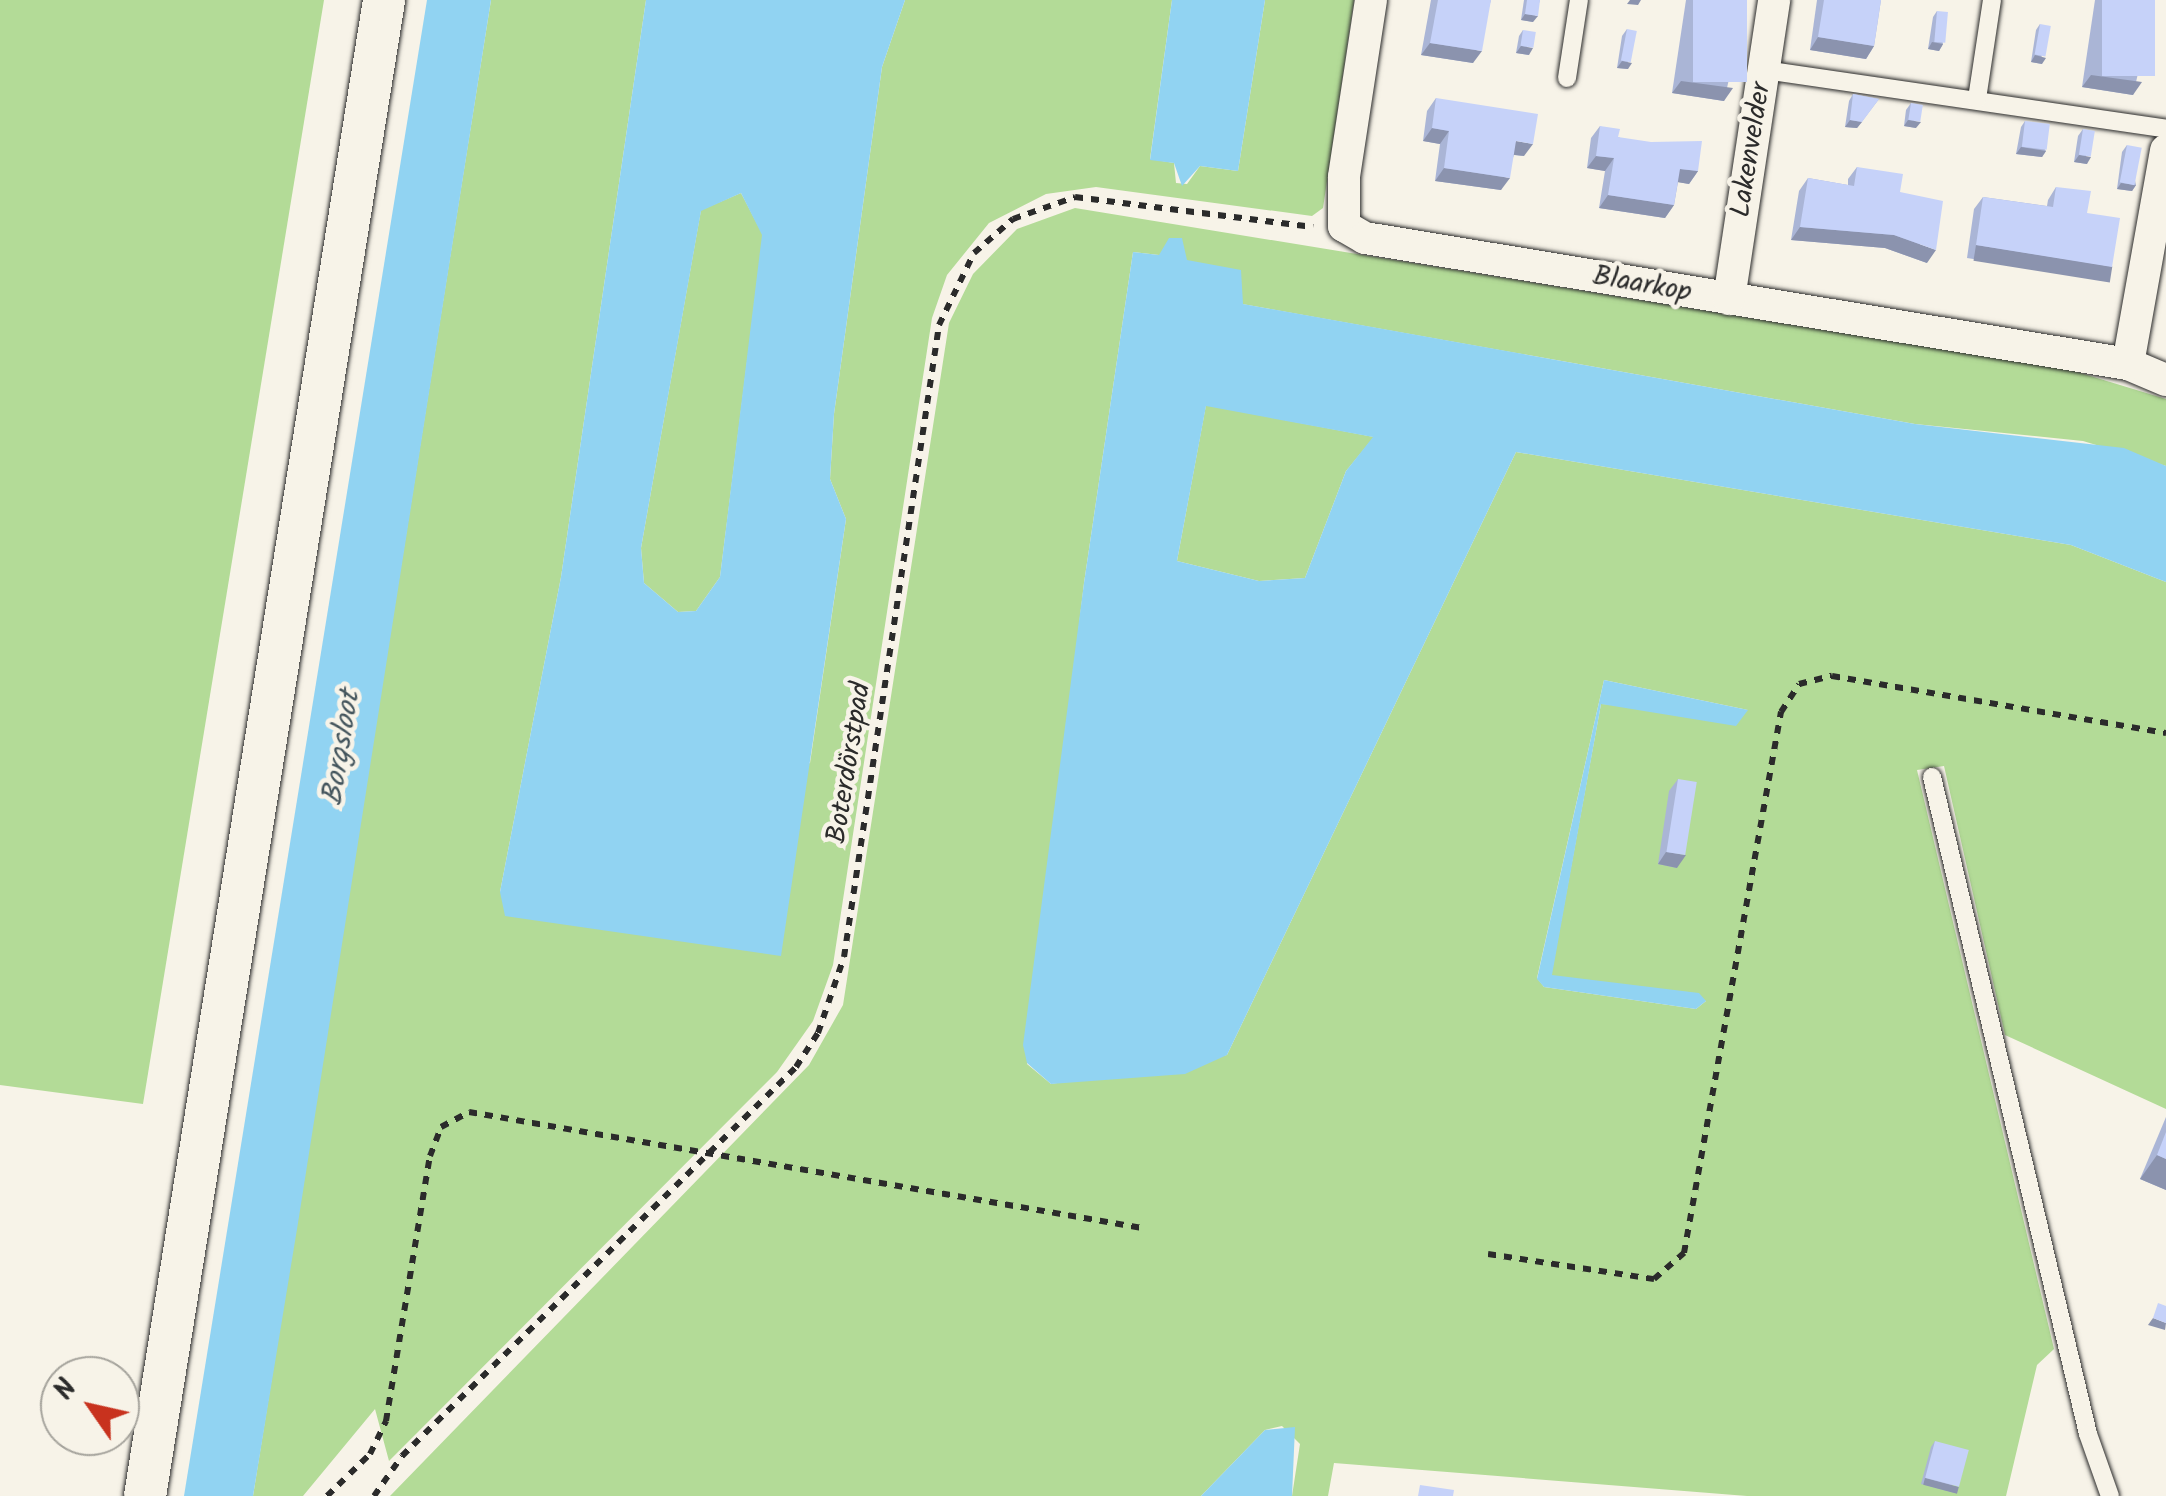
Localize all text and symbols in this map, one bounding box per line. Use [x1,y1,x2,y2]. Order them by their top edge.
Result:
street label: Lakenvelder [1725,80,1779,220]
street label: Blaarkop [1590,260,1694,310]
street label: Boterdörstpad [821,680,879,846]
water label: Borgsloot [315,688,369,808]
north arrow [40,1356,140,1456]
text: N [43,1370,90,1410]

